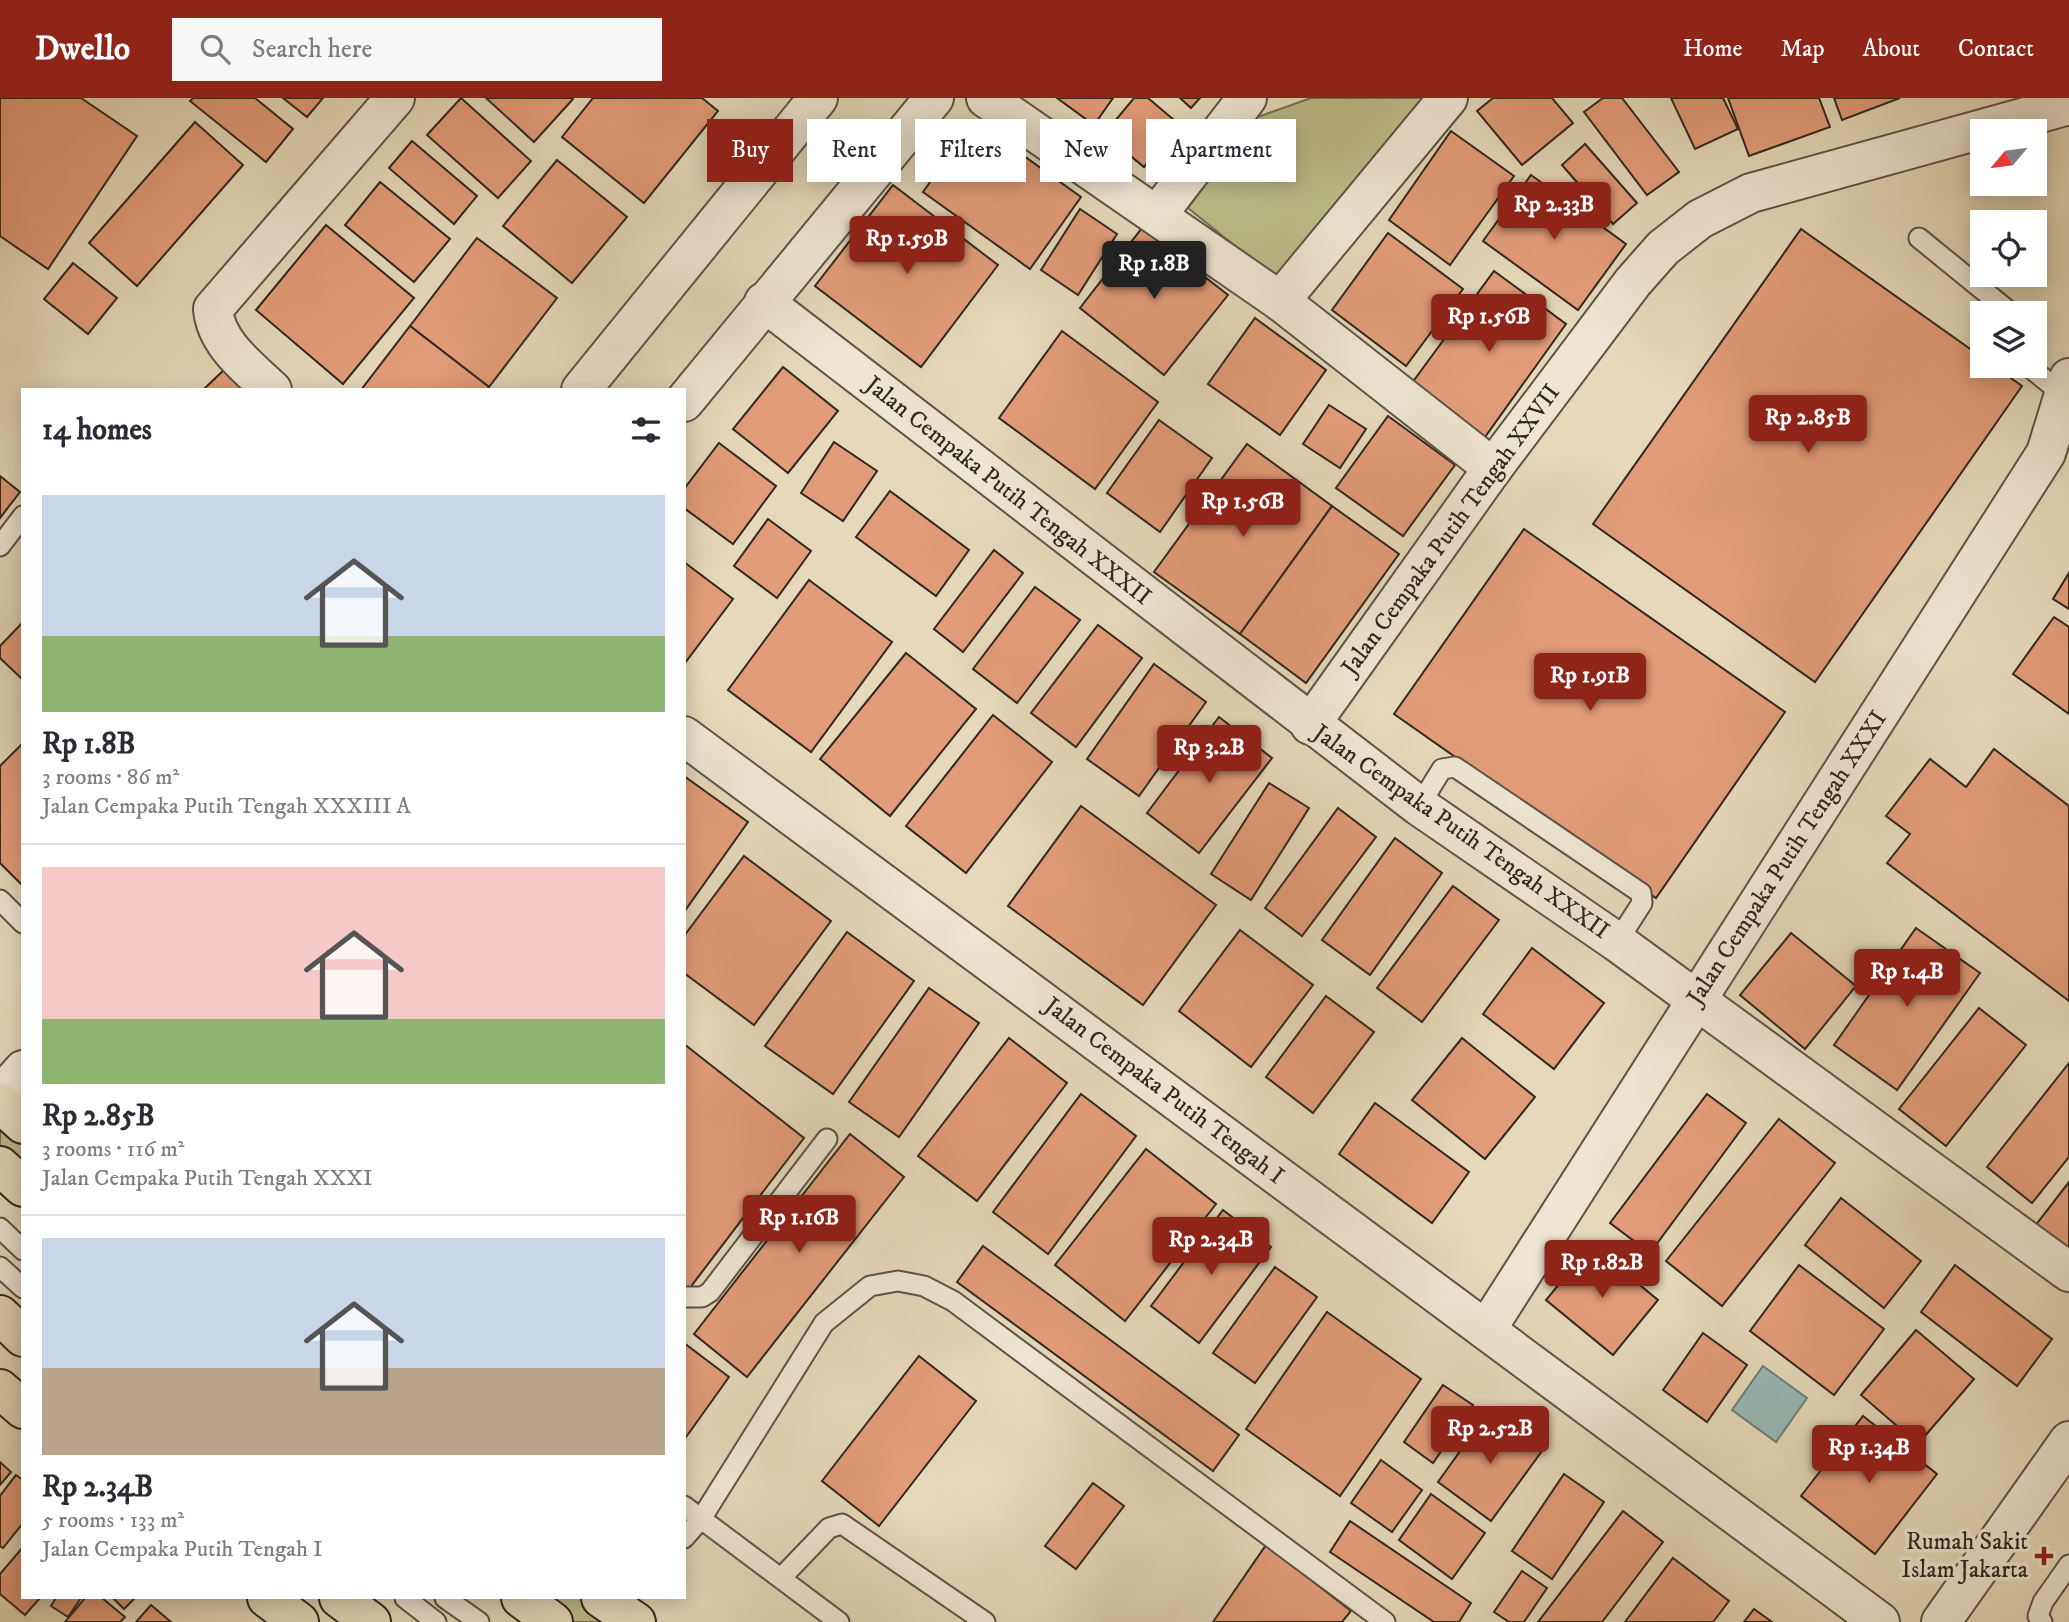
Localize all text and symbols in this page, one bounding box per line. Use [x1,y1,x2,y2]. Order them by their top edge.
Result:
search box [172,18,662,81]
text: Dwello [35,29,130,70]
icon: search [196,30,234,68]
text: Search here [252,33,372,66]
text: Home [1683,34,1742,64]
text: Map [1780,34,1825,64]
text: About [1863,34,1920,64]
text: Contact [1958,34,2034,64]
chip: Buy [707,119,793,182]
chip: Rent [807,119,901,182]
chip: Filters [915,119,1026,182]
chip: New [1040,119,1132,182]
chip: Apartment [1146,119,1296,182]
north arrow [1970,119,2048,196]
map controls [1970,119,2047,378]
pin: Rp 2.33B [1482,183,1626,242]
text: Rp 2.33B [1514,190,1594,219]
button: locate [1970,210,2047,287]
pin: Rp 1.59B [835,216,979,276]
text: Rp 1.59B [866,224,948,253]
pin: Rp 1.8B [1089,242,1219,301]
text: Rp 1.8B [1118,249,1190,278]
pin: Rp 1.56B [1417,294,1561,354]
button: layers [1970,301,2047,378]
text: Rp 1.56B [1447,302,1531,331]
street label: Jalan Cempaka Putih Tengah XXXII [857,369,1157,612]
street label: Jalan Cempaka Putih Tengah XXVII [1334,378,1567,683]
pin: Rp 2.85B [1736,396,1880,455]
text: Rp 2.85B [1765,403,1851,432]
icon: filters [627,411,665,449]
text: 14 homes [42,412,152,449]
pin: Rp 1.56B [1171,480,1315,539]
text: Rp 1.56B [1201,487,1285,516]
icon: home [291,540,417,666]
pin: Rp 1.91B [1518,654,1662,713]
text: Rp 1.91B [1550,661,1630,690]
street label: Jalan Cempaka Putih Tengah XXXI [1679,705,1894,1012]
street label: Jalan Cempaka Putih Tengah XXXII [1305,717,1615,946]
text: Rp 1.8B [42,726,136,763]
pin: Rp 3.2B [1144,726,1274,785]
text: Rp 3.2B [1173,733,1245,762]
text: 3 rooms · 86 m² [42,763,179,792]
text: Jalan Cempaka Putih Tengah XXXIII A [42,792,411,821]
icon: home [291,912,417,1038]
pin: Rp 1.4B [1842,950,1972,1009]
text: Rp 1.4B [1870,957,1944,986]
street label: Jalan Cempaka Putih Tengah I [1037,990,1290,1191]
text: Rp 2.85B [42,1098,155,1135]
text: 3 rooms · 116 m² [42,1135,185,1164]
text: Jalan Cempaka Putih Tengah XXXI [42,1164,372,1193]
pin: Rp 1.16B [727,1196,871,1255]
text: Rp 1.16B [759,1203,839,1232]
pin: Rp 2.34B [1139,1218,1283,1277]
text: Rp 2.34B [1168,1225,1254,1254]
pin: Rp 1.82B [1530,1240,1674,1300]
text: Rp 1.82B [1560,1248,1644,1277]
icon: home [291,1283,417,1409]
pin: Rp 2.52B [1418,1406,1562,1466]
text: Rp 2.52B [1447,1414,1533,1443]
pin: Rp 1.34B [1797,1426,1941,1485]
text: Rp 1.34B [1828,1433,1910,1462]
text: Rp 2.34B [42,1469,153,1506]
text: 5 rooms · 133 m² [42,1506,184,1535]
place label: Rumah Sakit Islam Jakarta [1901,1527,2029,1585]
text: Jalan Cempaka Putih Tengah I [42,1535,322,1564]
marker: Rumah Sakit Islam Jakarta [2034,1546,2054,1566]

